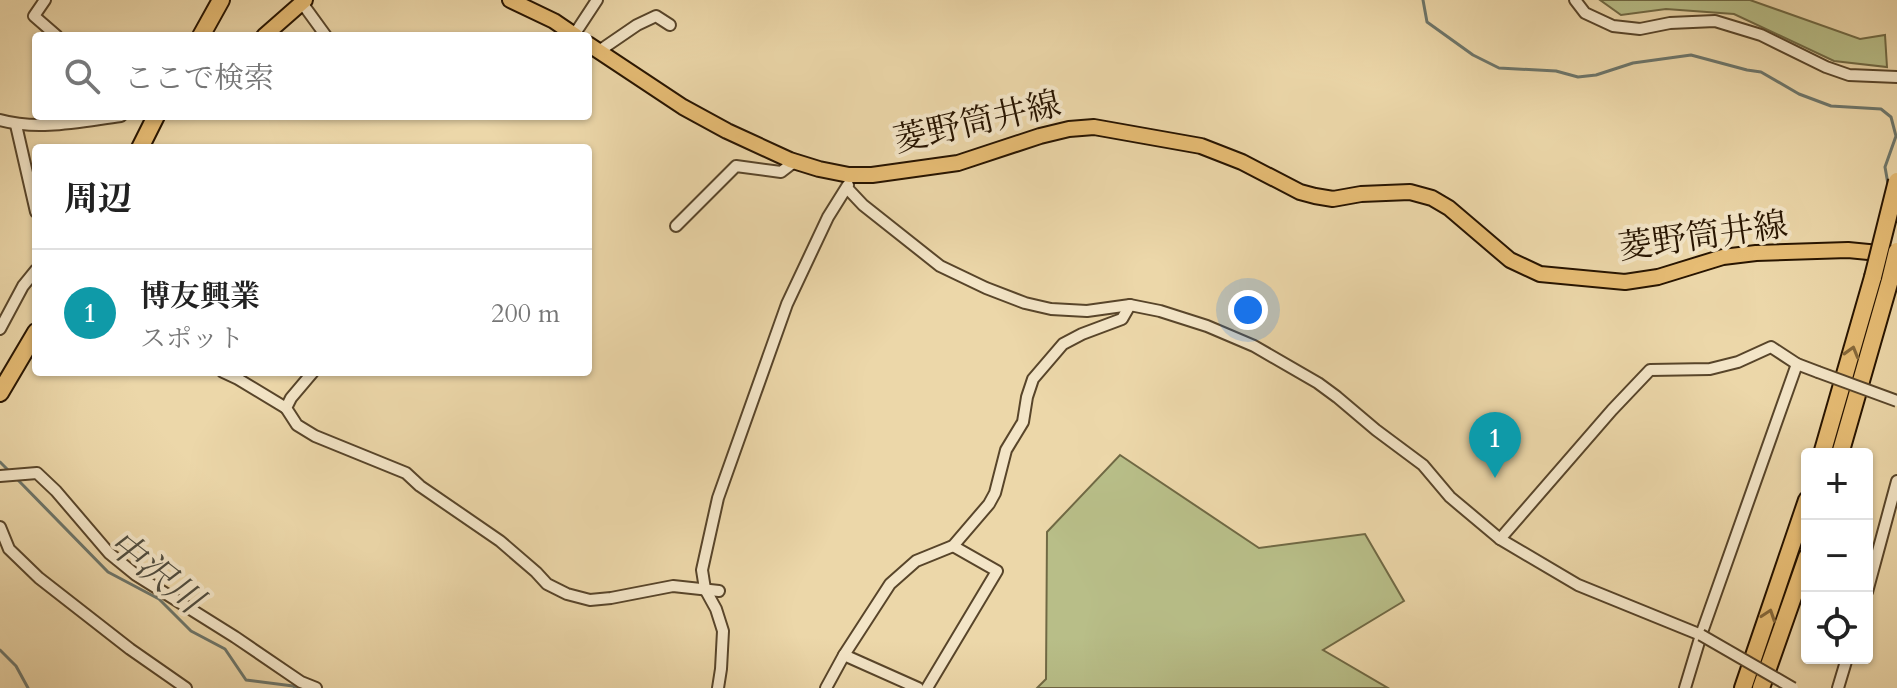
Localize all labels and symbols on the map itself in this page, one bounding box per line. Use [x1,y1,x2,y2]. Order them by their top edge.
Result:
street label: 菱野筒井線 [889,80,1065,164]
street label: 菱野筒井線 [1616,201,1790,271]
your location [1228,290,1268,330]
one-way arrow [1843,346,1859,360]
pin: 1 [1469,412,1521,478]
water label: 中沢川 [97,519,216,627]
one-way arrow [1759,608,1775,622]

